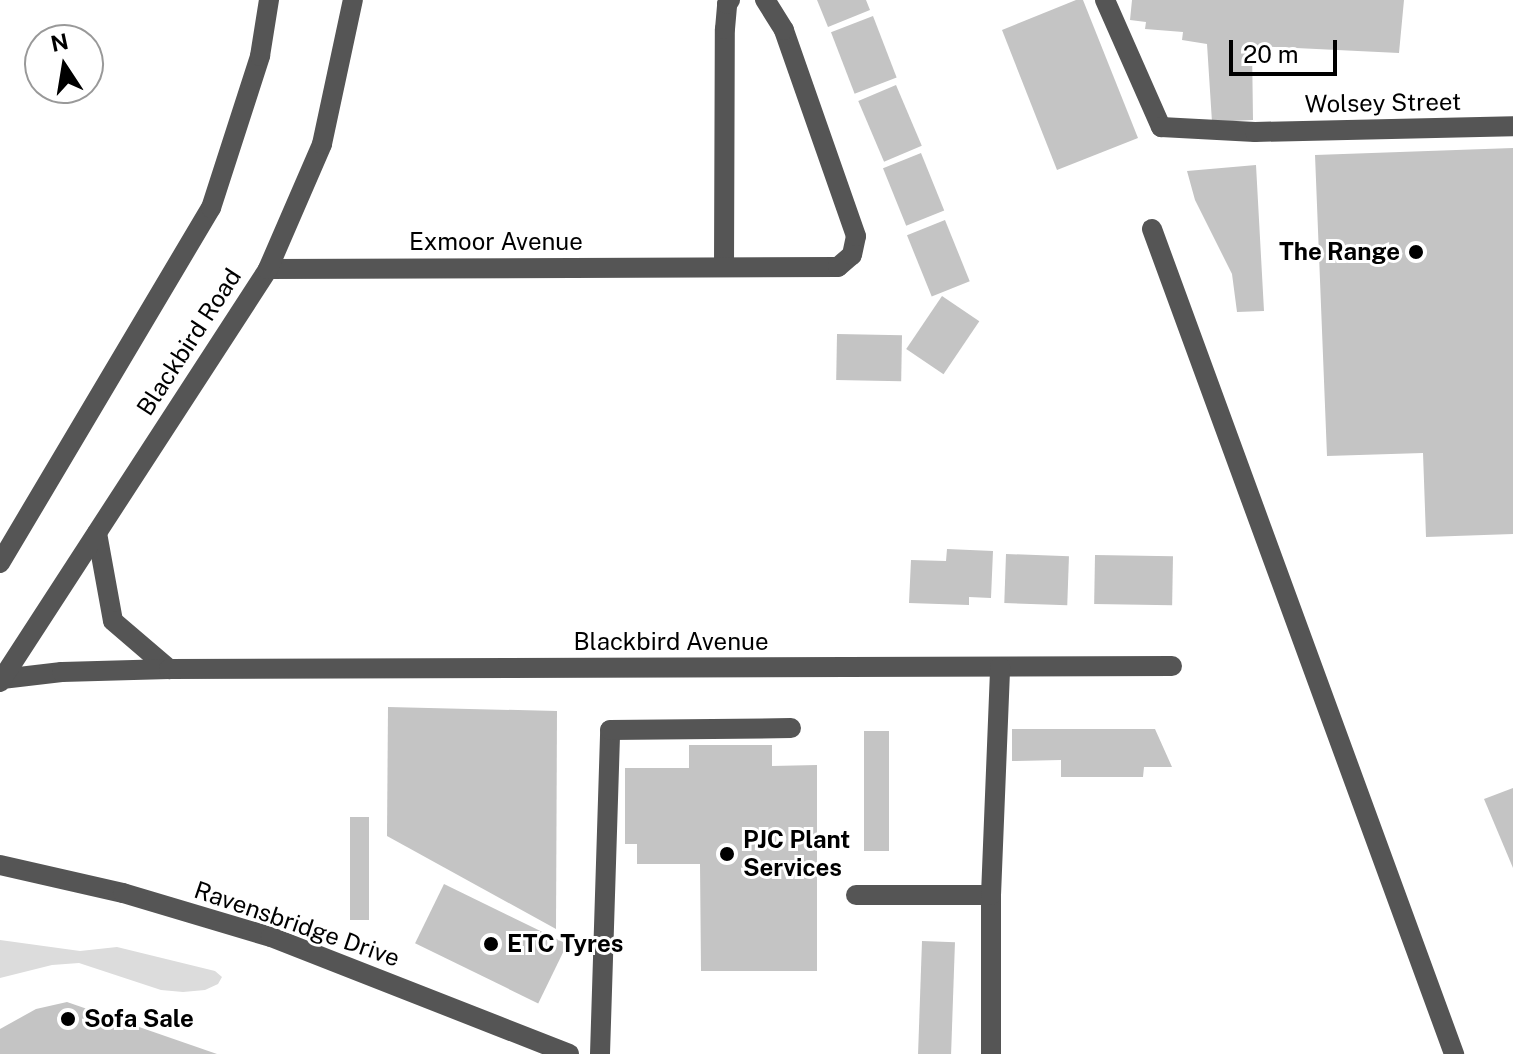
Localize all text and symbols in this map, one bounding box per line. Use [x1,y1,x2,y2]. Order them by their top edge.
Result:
north arrow [24,24,104,104]
scale bar [1233,24,1341,74]
text: N [48,28,71,57]
text: 20 m [1243,40,1299,68]
street label: Wolsey Street [1304,87,1462,119]
street label: Exmoor Avenue [409,228,583,256]
place label: The Range [1279,238,1400,266]
marker: The Range [1407,243,1425,261]
street label: Blackbird Road [131,263,247,421]
street label: Blackbird Avenue [573,628,769,656]
place label: PJC Plant Services [743,826,850,882]
marker: PJC Plant Services [718,845,736,863]
street label: Ravensbridge Drive [190,875,404,973]
place label: ETC Tyres [507,930,623,958]
marker: ETC Tyres [482,935,500,953]
place label: Sofa Sale [84,1005,194,1033]
marker: Sofa Sale [59,1010,77,1028]

